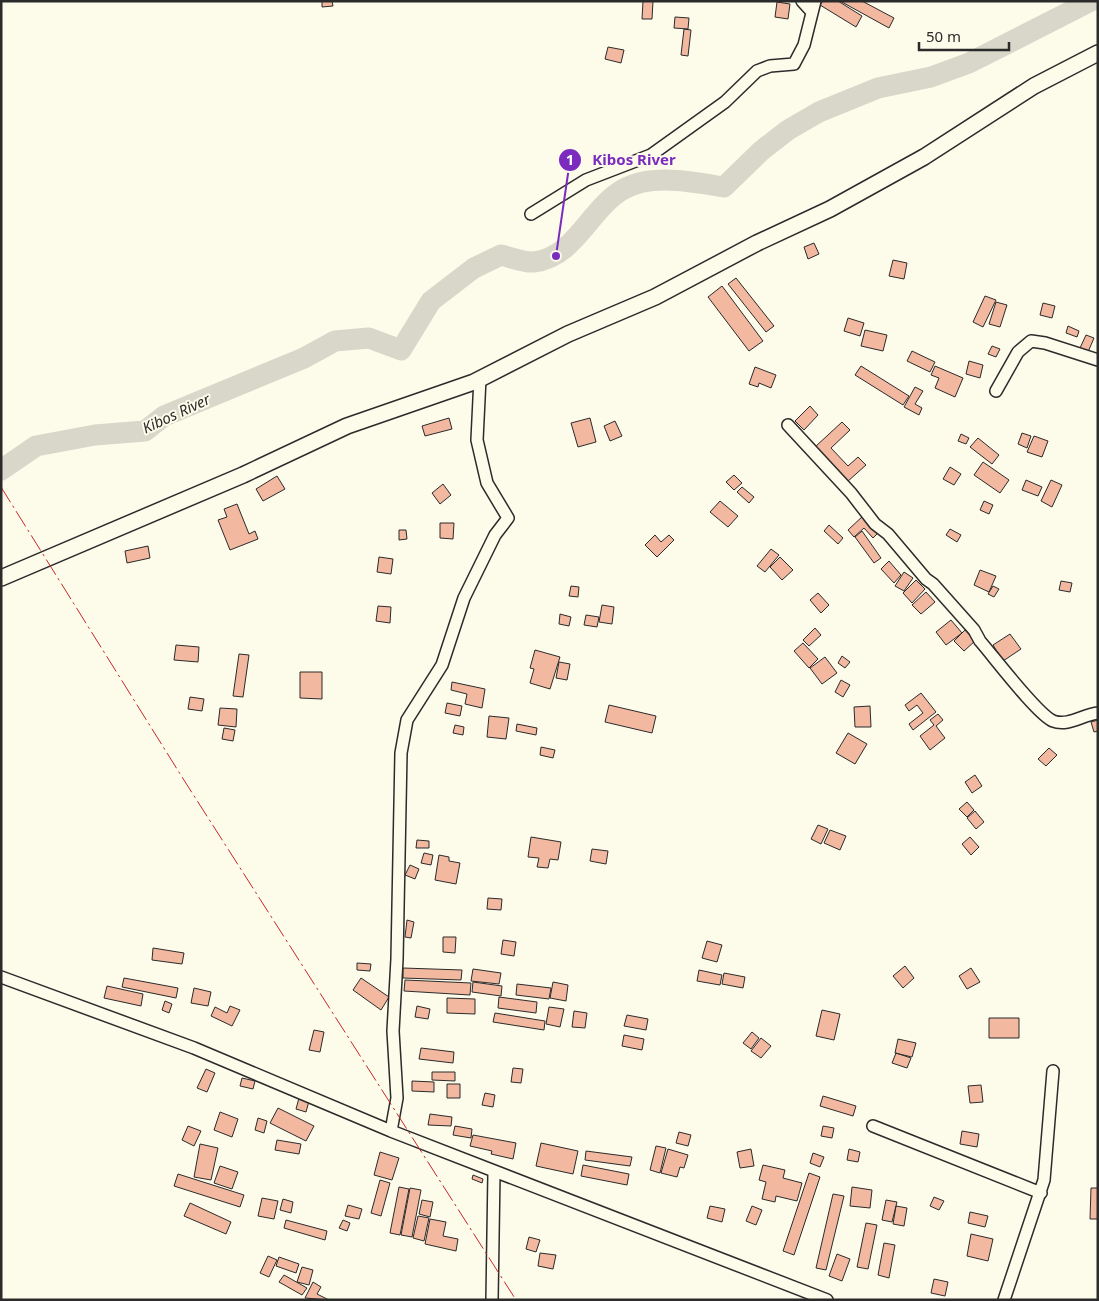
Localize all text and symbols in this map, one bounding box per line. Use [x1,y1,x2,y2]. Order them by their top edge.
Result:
scale bar [919,20,1009,52]
text: 50 m [926,26,961,46]
callout: Kibos River [558,145,686,175]
text: 1 [566,149,574,169]
text: Kibos River [592,149,676,169]
water label: Kibos River [139,388,214,437]

